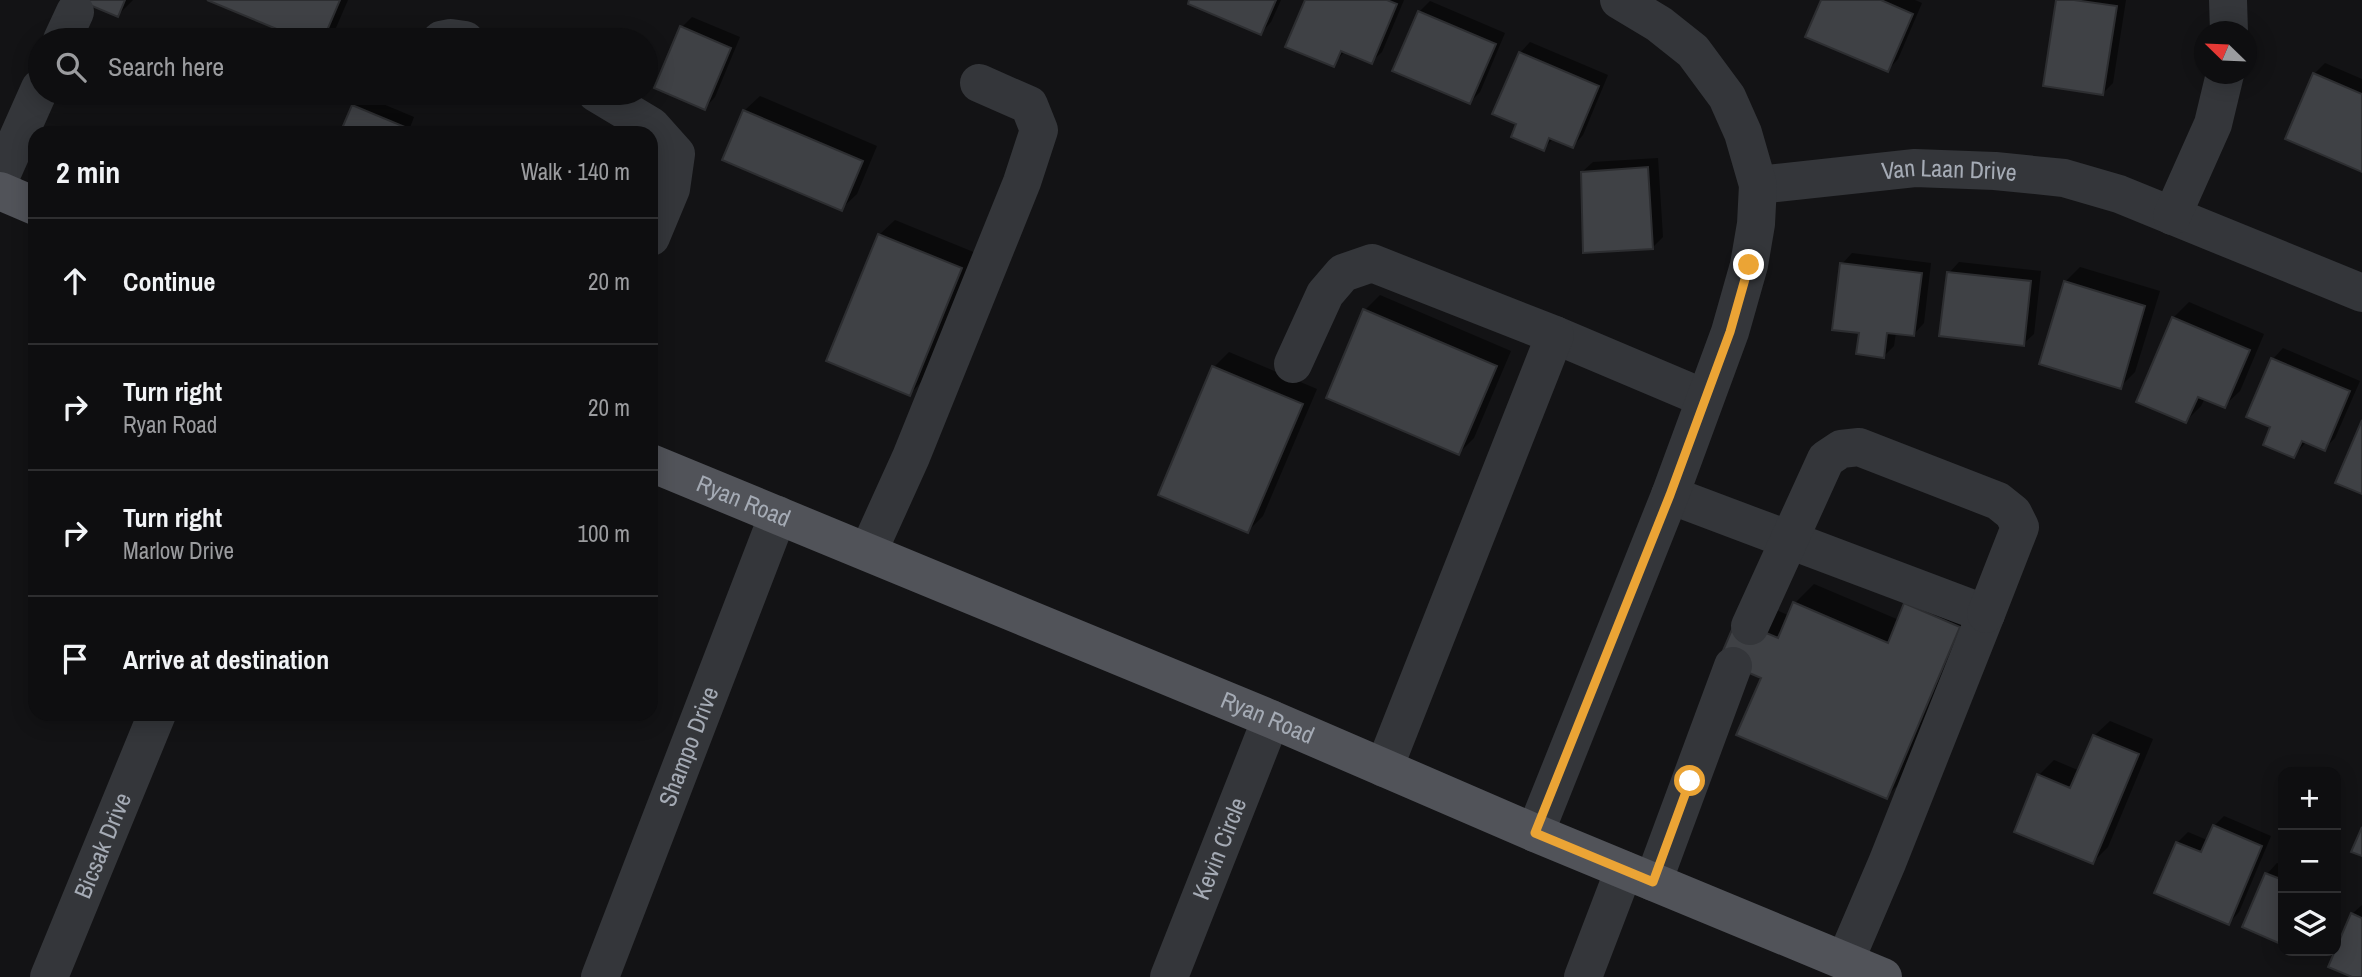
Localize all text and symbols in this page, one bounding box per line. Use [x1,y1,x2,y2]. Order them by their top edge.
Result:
north arrow [2194,21,2257,84]
search box [28,28,658,105]
icon: search [52,48,90,86]
text: Search here [108,49,224,84]
street label: Van Laan Drive [1880,151,2018,188]
text: 2 min [56,152,120,192]
text: Walk · 140 m [521,156,630,187]
route end [1733,249,1764,280]
icon: ahead [56,262,94,300]
text: Continue [123,264,215,299]
text: 20 m [588,266,630,297]
text: Turn right [123,374,222,409]
icon: right [56,388,94,426]
text: 20 m [588,392,630,423]
text: Ryan Road [123,409,217,440]
street label: Ryan Road [692,467,795,534]
text: Turn right [123,500,222,535]
icon: right [56,514,94,552]
text: 100 m [578,518,630,549]
text: Marlow Drive [123,535,234,566]
icon: arrive [56,640,94,678]
text: Arrive at destination [123,642,329,677]
street label: Shampo Drive [650,682,725,811]
street label: Ryan Road [1216,683,1320,751]
route start [1674,765,1705,796]
map controls [2278,767,2341,956]
button: + [2278,767,2341,830]
street label: Bicsak Drive [66,788,138,903]
street label: Kevin Circle [1184,793,1253,904]
button: − [2278,830,2341,893]
button: layers [2278,893,2341,956]

